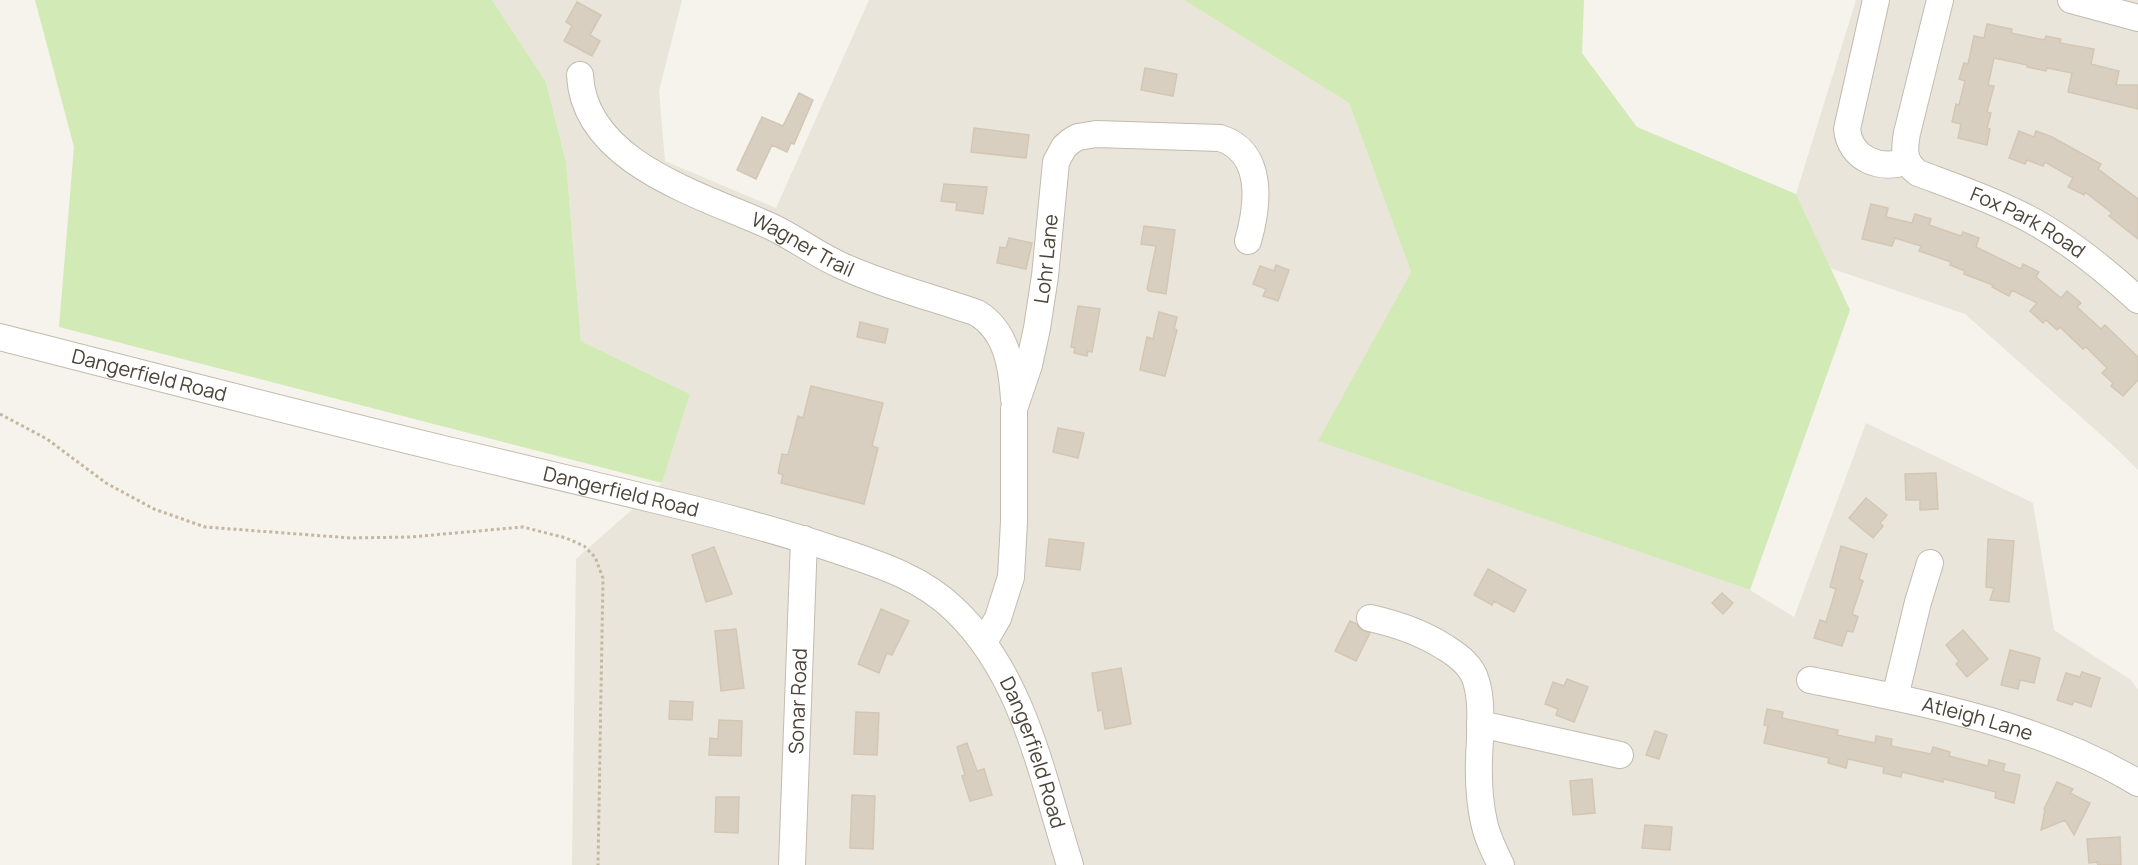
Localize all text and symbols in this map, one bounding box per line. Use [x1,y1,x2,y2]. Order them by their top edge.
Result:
street label: Fox Park Road [1966,180,2091,264]
street label: Wagner Trail [747,206,859,283]
street label: Lohr Lane [1027,213,1064,306]
street label: Dangerfield Road [69,342,230,407]
street label: Dangerfield Road [541,460,702,523]
street label: Sonar Road [782,648,813,754]
street label: Dangerfield Road [994,672,1072,831]
street label: Atleigh Lane [1920,690,2037,747]

